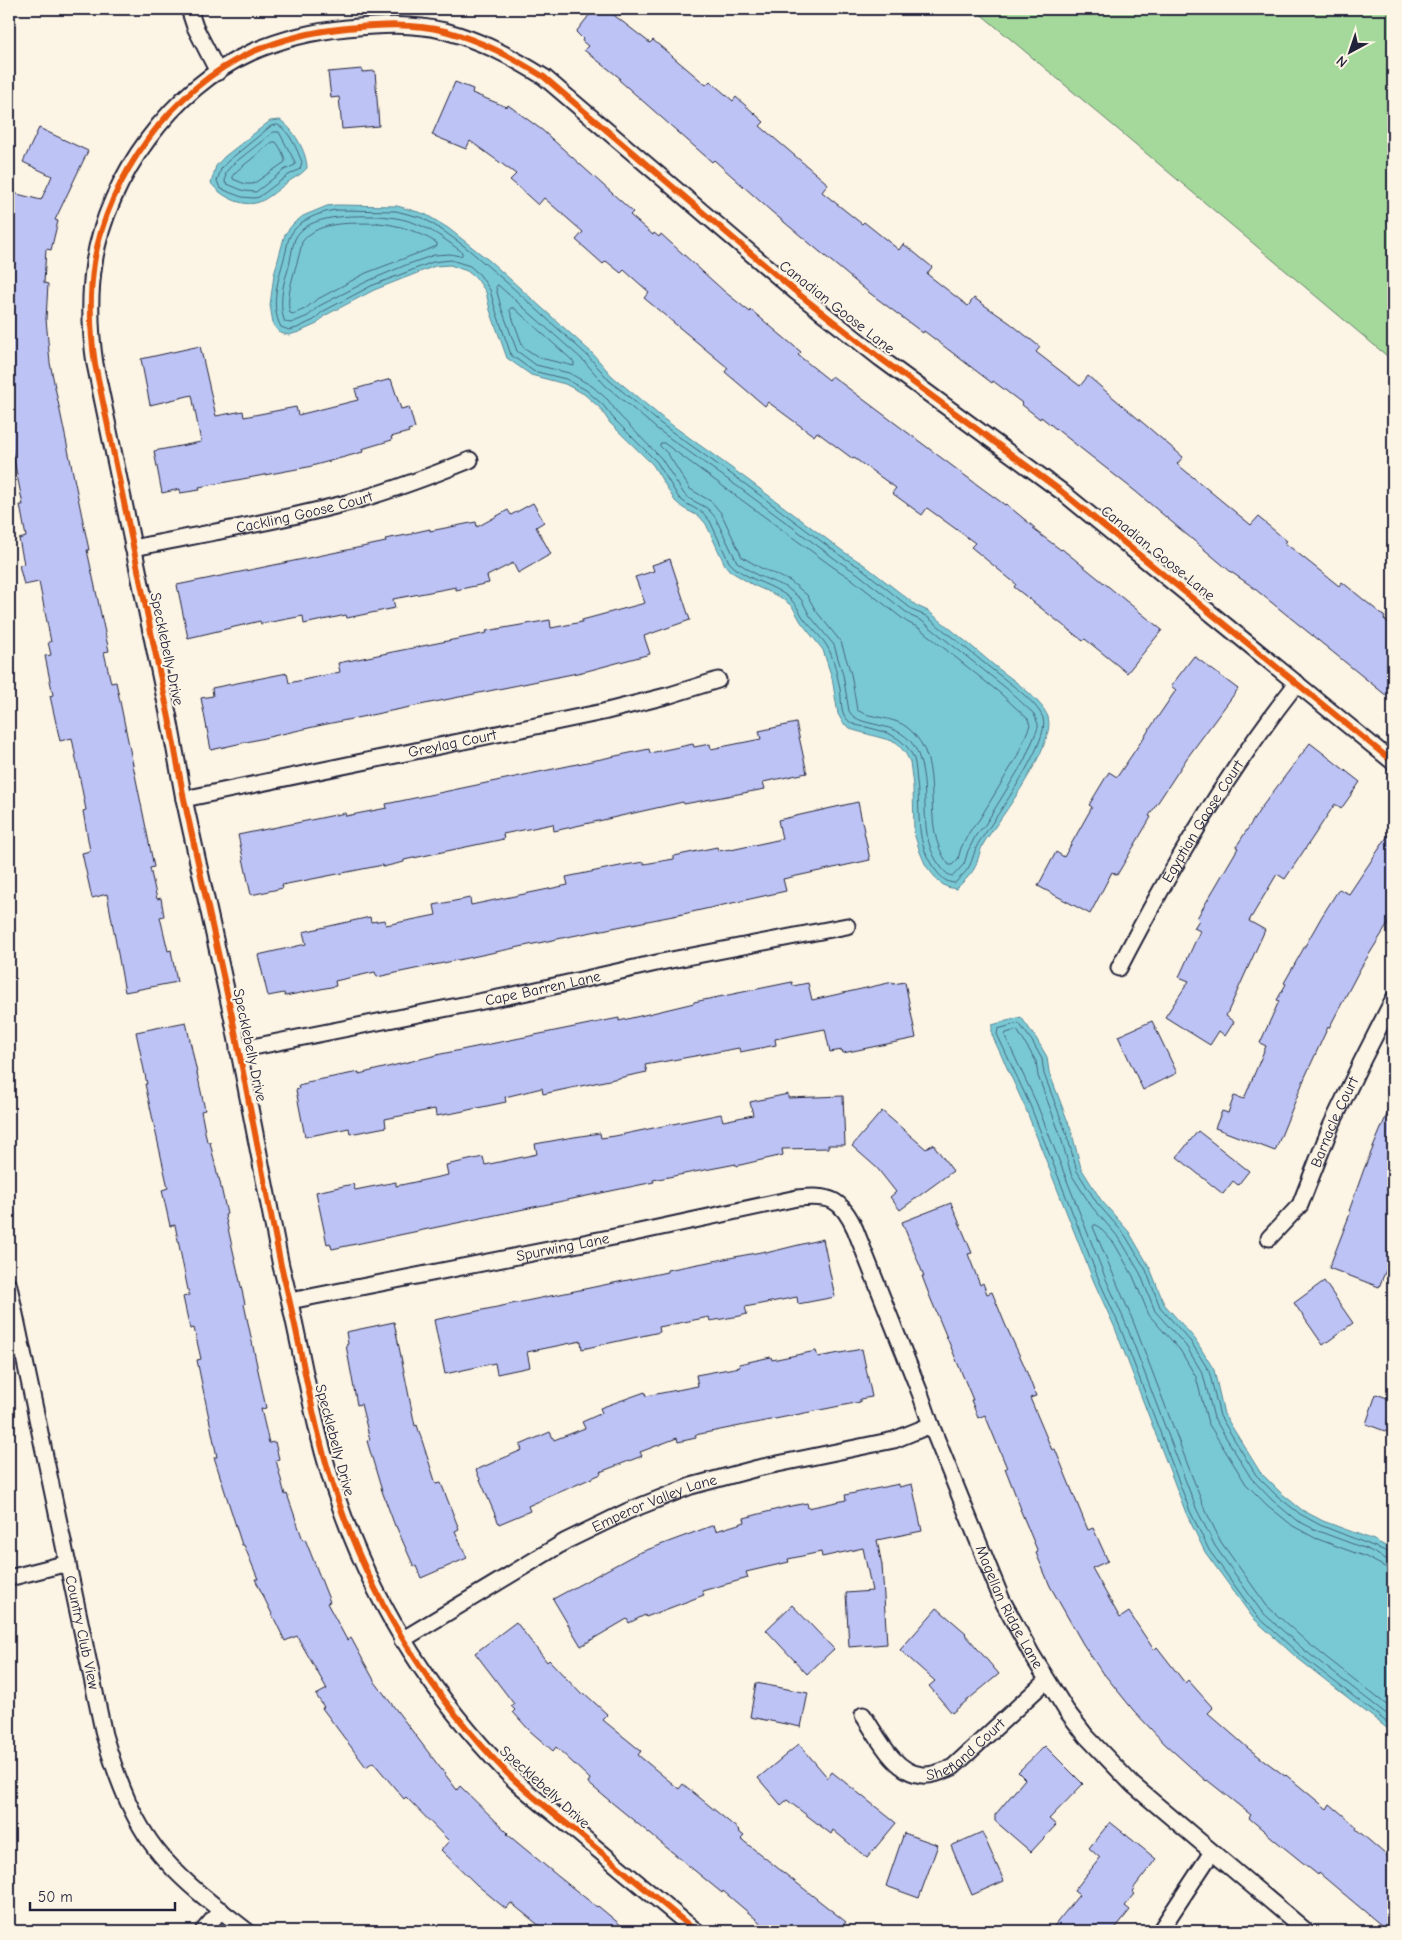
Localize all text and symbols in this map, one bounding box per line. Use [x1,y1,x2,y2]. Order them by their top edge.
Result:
north arrow [1324,28,1374,78]
text: N [1333,52,1351,71]
street label: Canadian Goose Lane [776,256,899,358]
street label: Cackling Goose Court [234,487,375,537]
street label: Canadian Goose Lane [1097,502,1219,605]
street label: Specklebelly Drive [146,591,188,708]
street label: Greylag Court [407,725,499,761]
street label: Egyptian Goose Court [1158,756,1248,886]
street label: Cape Barren Lane [483,967,603,1009]
street label: Specklebelly Drive [229,987,271,1104]
street label: Barnacle Court [1307,1073,1362,1170]
street label: Spurwing Lane [515,1229,611,1265]
street label: Specklebelly Drive [311,1382,359,1498]
street label: Emperor Valley Lane [589,1470,719,1536]
street label: Magellan Ridge Lane [972,1543,1047,1672]
street label: Country Club View [61,1574,103,1691]
street label: Shetland Court [925,1714,1009,1784]
street label: Specklebelly Drive [496,1742,594,1833]
scale bar [30,1880,175,1912]
text: 50 m [38,1888,73,1906]

